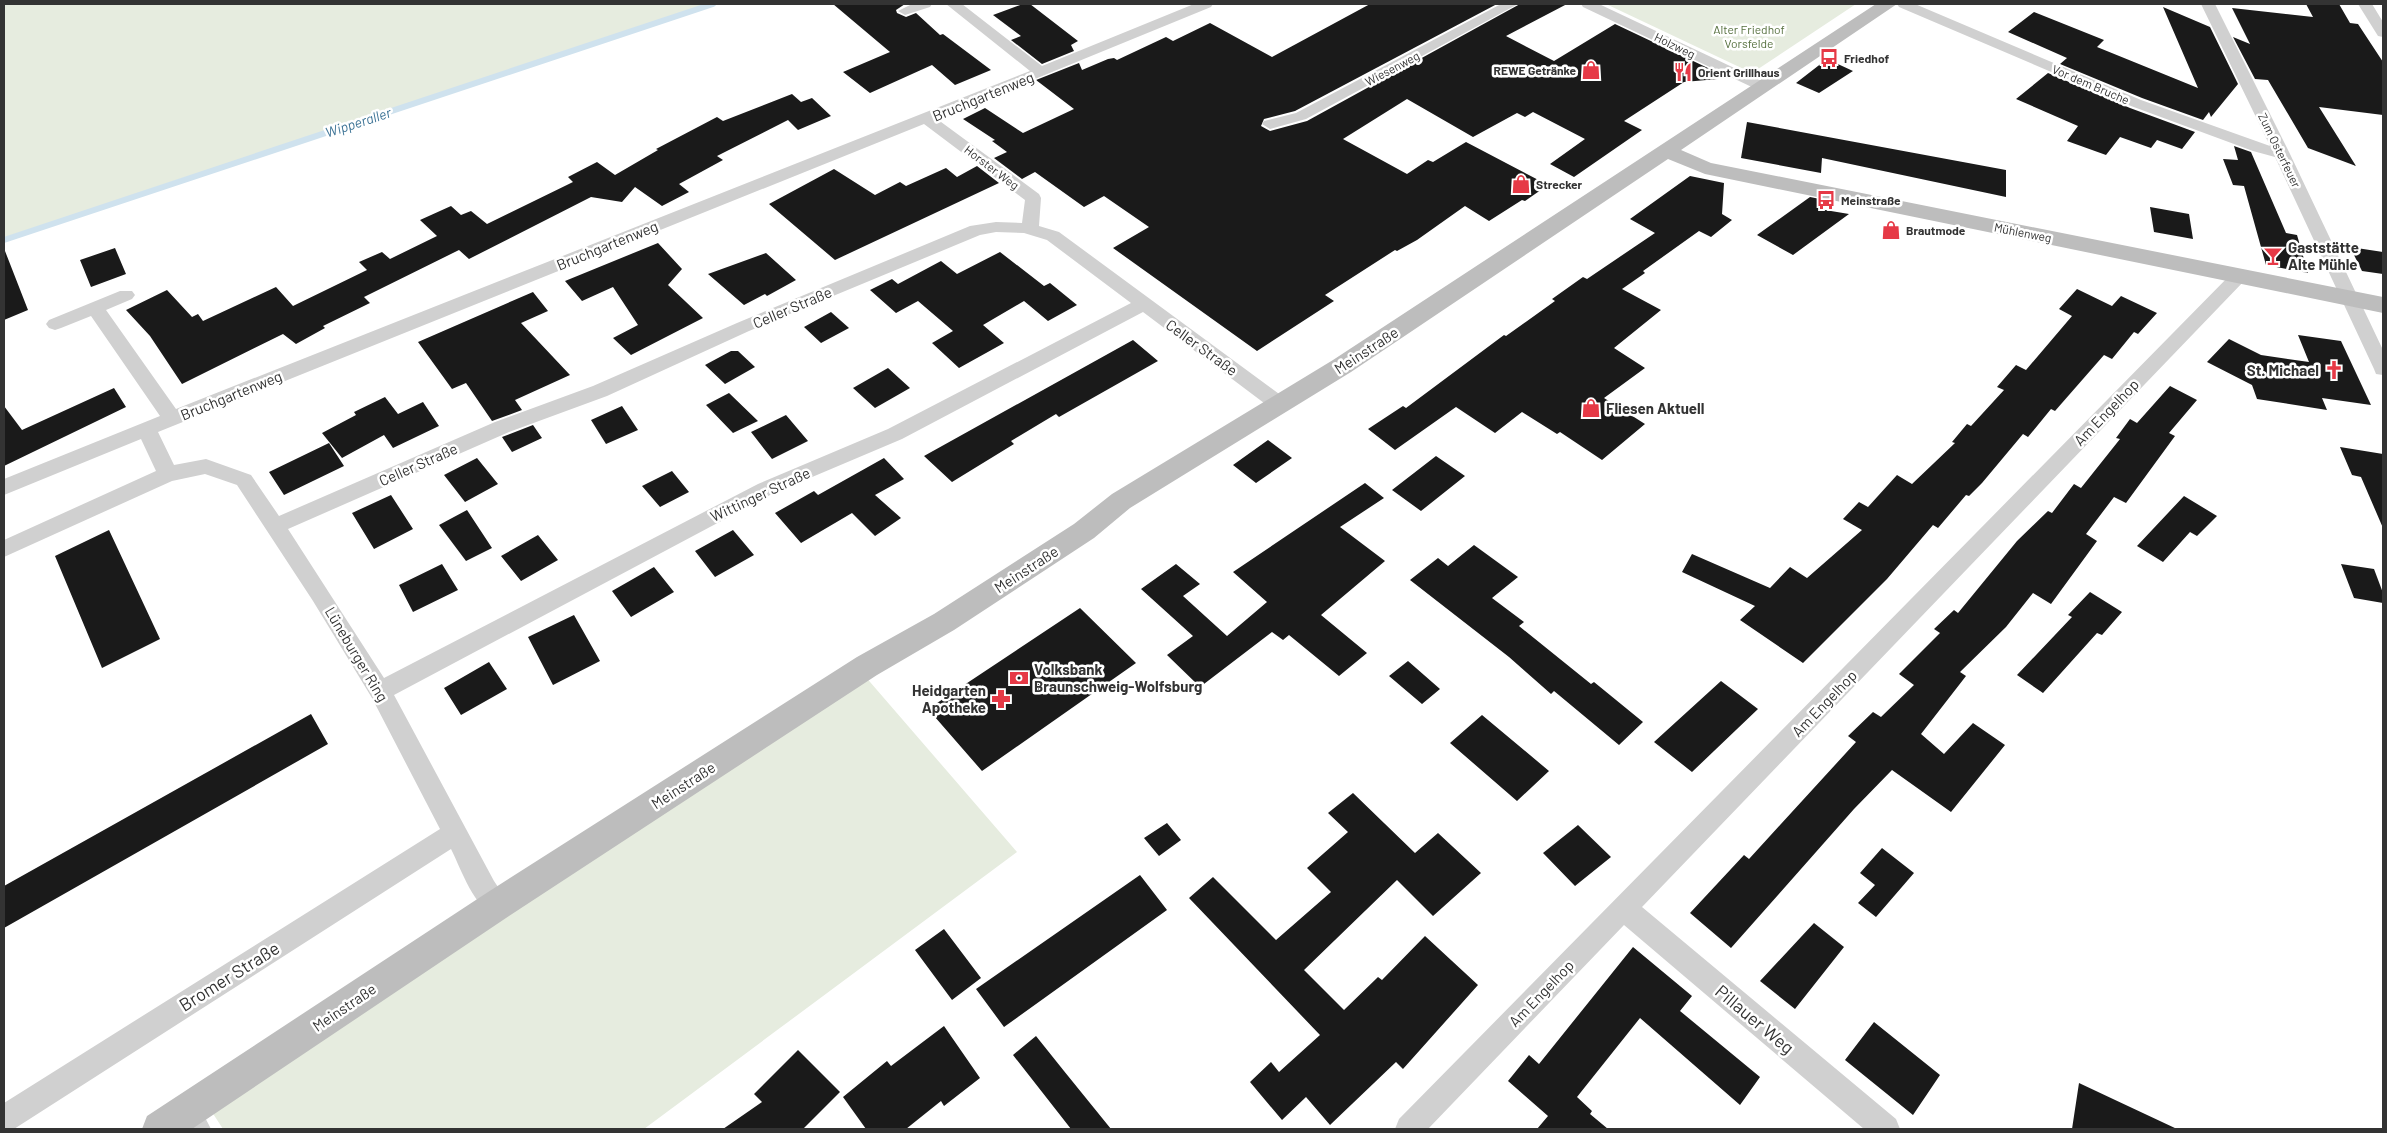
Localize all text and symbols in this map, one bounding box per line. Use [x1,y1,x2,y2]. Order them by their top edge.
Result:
park label: Alter Friedhof Vorsfelde [1713,22,1785,50]
street label: Holzweg [1652,29,1698,61]
bus stop icon: Friedhof [1818,47,1840,69]
street label: Wiesenweg [1362,48,1422,88]
place label: Friedhof [1844,51,1889,65]
shop icon: REWE Getränke [1580,59,1602,81]
restaurant icon: Orient Grillhaus [1672,61,1694,83]
street label: Vor dem Bruche [2050,61,2132,107]
place label: REWE Getränke [1494,63,1576,77]
place label: Orient Grillhaus [1698,65,1780,79]
street label: Bruchgartenweg [930,67,1036,125]
water label: Wipperaller [323,103,394,141]
street label: Zum Osterfeuer [2256,111,2304,190]
street label: Horster Weg [962,142,1022,192]
shop icon: Strecker [1510,173,1532,195]
place label: Strecker [1536,177,1583,191]
bus stop icon: Meinstraße [1815,189,1837,211]
place label: Meinstraße [1841,193,1901,207]
street label: Bruchgartenweg [554,216,660,274]
shop icon: Brautmode [1880,219,1902,241]
street label: Mühlenweg [1993,220,2053,244]
place label: Brautmode [1906,223,1966,237]
place label: Gaststätte Alte Mühle [2288,238,2359,273]
bar icon: Gaststätte Alte Mühle [2262,245,2284,267]
street label: Celler Straße [750,282,834,332]
street label: Celler Straße [1163,315,1241,379]
street label: Meinstraße [1331,323,1401,377]
church icon: St. Michael [2323,359,2345,381]
place label: St. Michael [2247,361,2319,379]
street label: Bruchgartenweg [178,366,284,424]
street label: Am Engelhop [2070,375,2142,449]
shop icon: Fliesen Aktuell [1580,397,1602,419]
place label: Fliesen Aktuell [1606,399,1704,417]
street label: Celler Straße [376,439,460,489]
street label: Wittinger Straße [707,463,813,525]
street label: Meinstraße [991,542,1061,596]
street label: Lüneburger Ring [322,603,392,705]
place label: Volksbank Braunschweig-Wolfsburg [1034,660,1202,695]
street label: Am Engelhop [1788,666,1860,740]
bank icon: Volksbank Braunschweig-Wolfsburg [1008,667,1030,689]
place label: Heidgarten Apotheke [912,681,986,716]
pharmacy icon: Heidgarten Apotheke [990,688,1012,710]
street label: Meinstraße [648,758,718,812]
street label: Bromer Straße [175,936,283,1016]
street label: Am Engelhop [1505,956,1577,1030]
street label: Meinstraße [309,979,379,1035]
street label: Pillauer Weg [1711,980,1799,1058]

